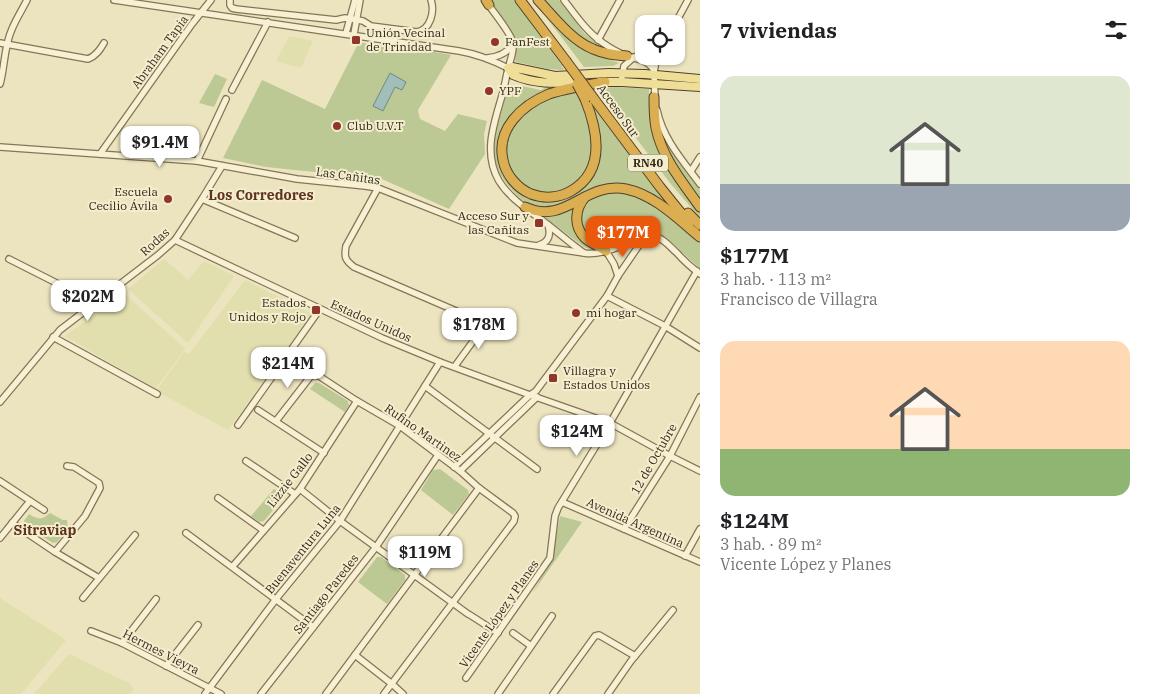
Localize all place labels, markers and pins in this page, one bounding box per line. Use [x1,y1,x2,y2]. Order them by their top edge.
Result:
place label: Unión Vecinal de Trinidad [366,25,445,54]
marker: Unión Vecinal de Trinidad [350,34,362,46]
place label: FanFest [505,34,550,49]
marker: FanFest [489,36,501,48]
place label: YPF [499,83,522,98]
marker: YPF [483,85,495,97]
place label: Club U.V.T [347,118,404,133]
marker: Club U.V.T [331,120,343,132]
pin: $91.4M [119,126,201,168]
place label: Escuela Cecilio Ávila [89,184,158,213]
marker: Escuela Cecilio Ávila [162,193,174,205]
place label: Acceso Sur y las Cañitas [458,208,530,237]
pin: $177M [588,216,658,258]
marker: Acceso Sur y las Cañitas [533,217,545,229]
pin: $202M [53,280,123,322]
place label: Estados Unidos y Rojo [229,295,306,324]
marker: Estados Unidos y Rojo [310,304,322,316]
place label: mi hogar [586,305,637,320]
marker: mi hogar [570,307,582,319]
pin: $178M [444,308,514,350]
pin: $214M [253,346,323,389]
place label: Villagra y Estados Unidos [563,363,650,392]
marker: Villagra y Estados Unidos [547,372,559,384]
pin: $124M [542,414,612,457]
pin: $119M [390,536,460,578]

